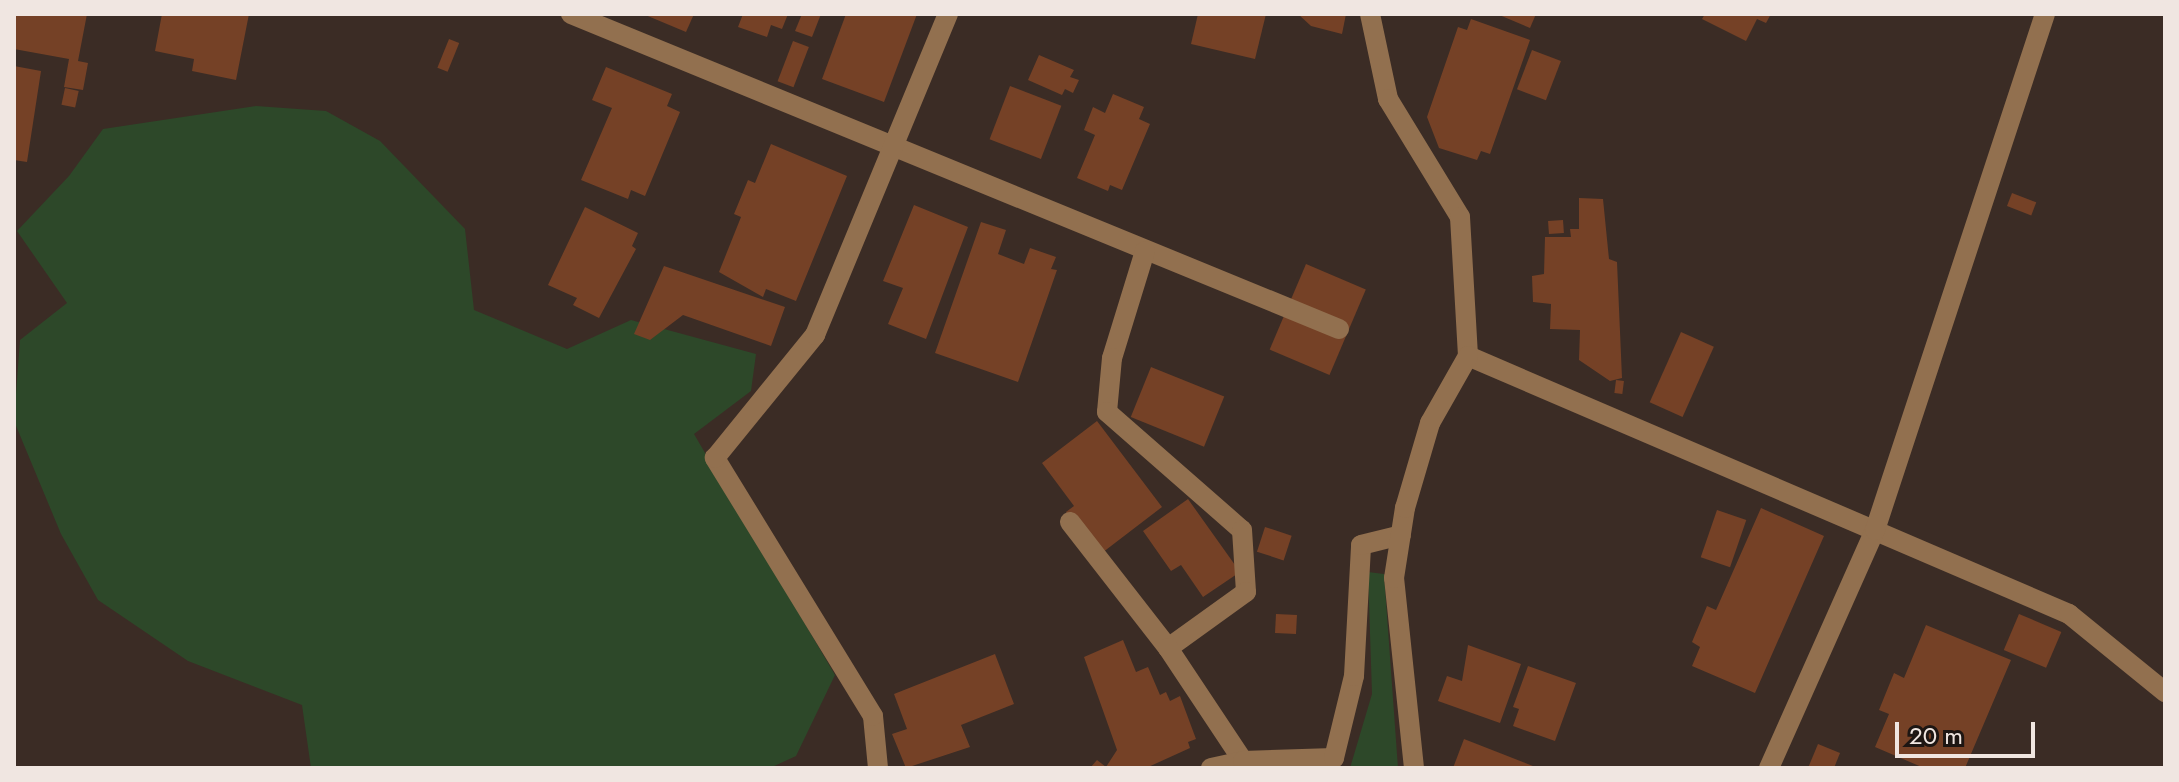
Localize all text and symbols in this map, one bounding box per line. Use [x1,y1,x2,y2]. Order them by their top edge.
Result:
scale bar [1899,706,2039,756]
text: 20 m [1909,718,1963,753]

